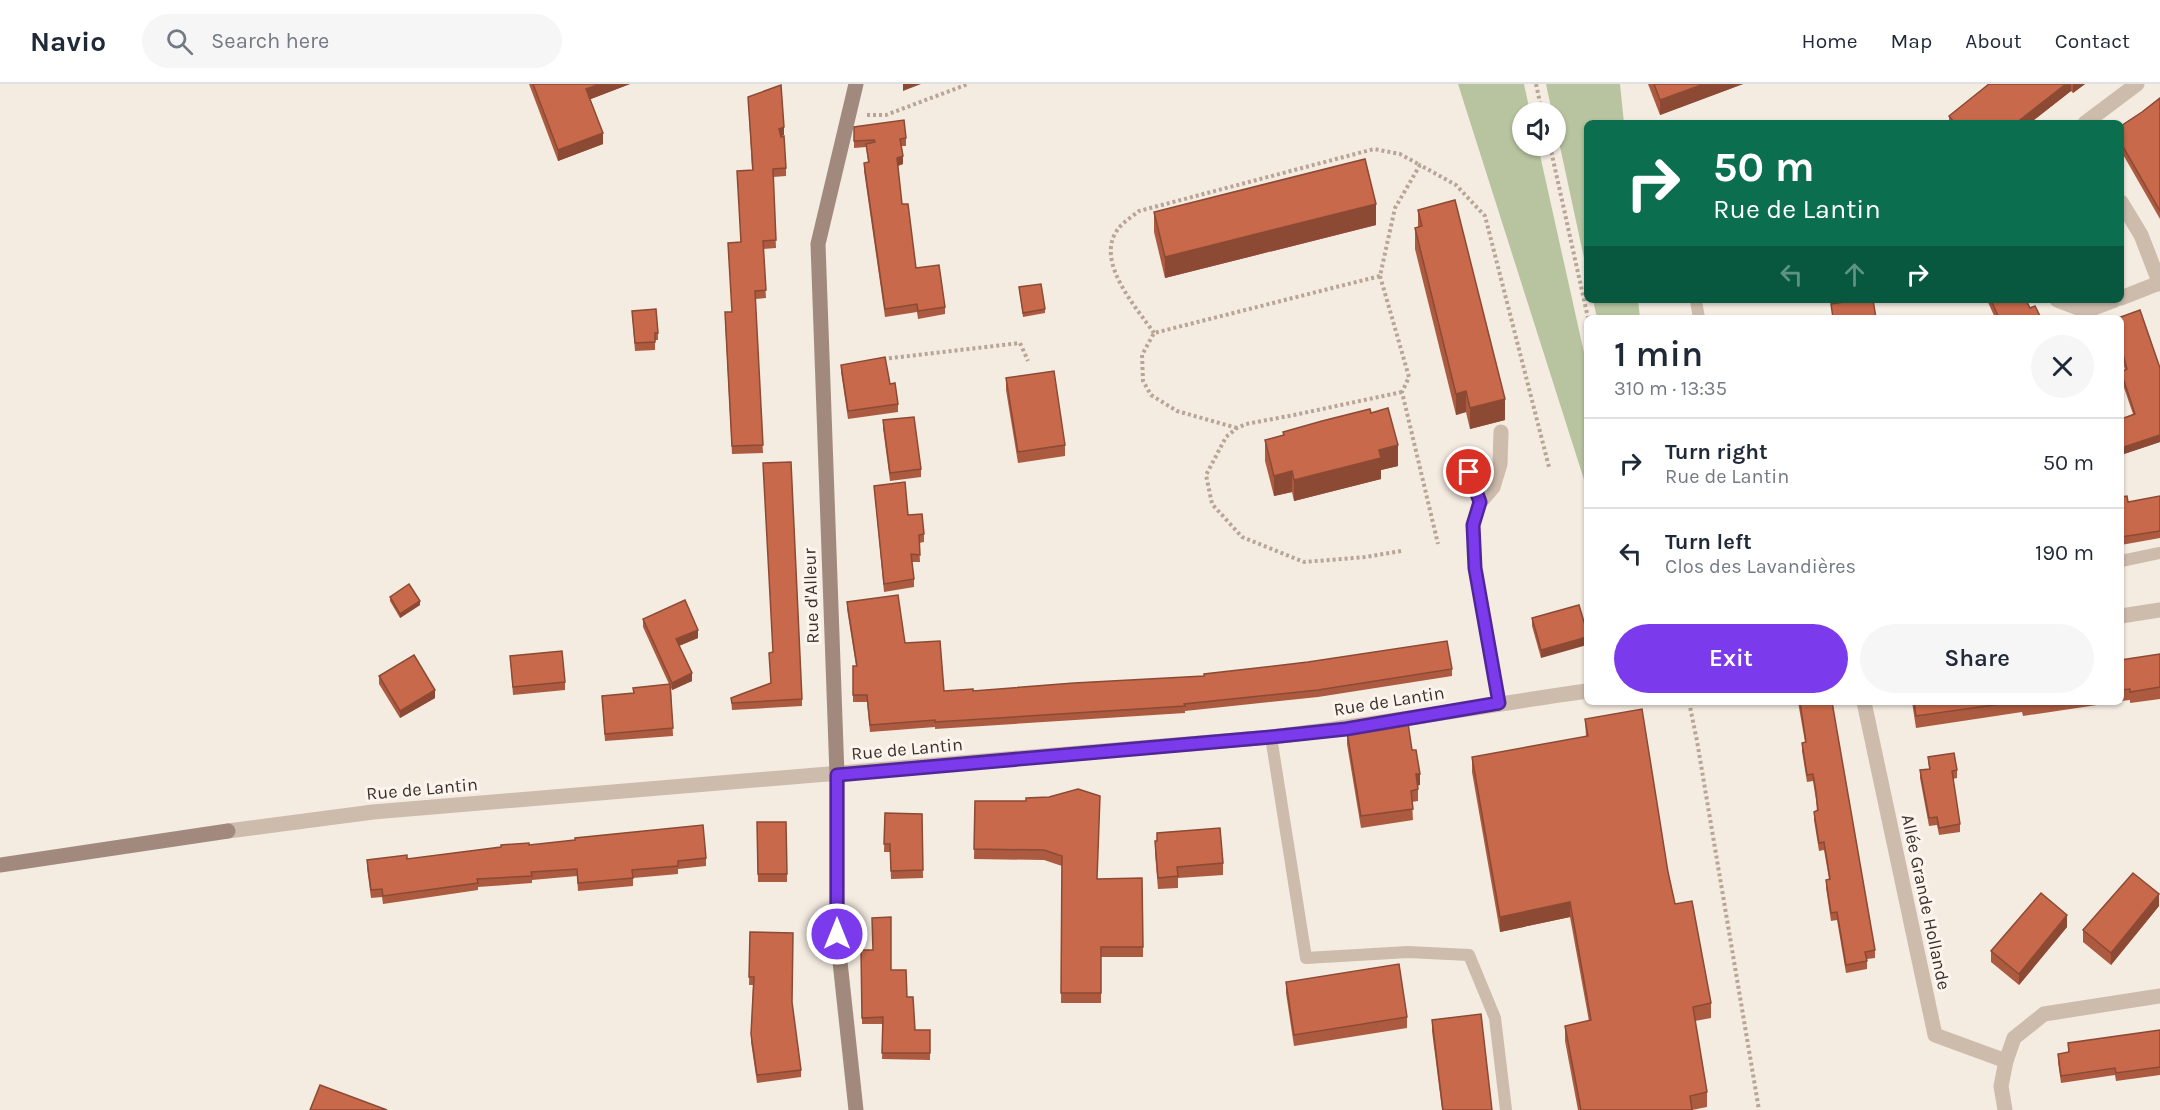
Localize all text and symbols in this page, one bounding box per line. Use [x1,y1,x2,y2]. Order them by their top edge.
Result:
search box [142,14,562,68]
text: Navio [30,25,106,58]
icon: search [163,25,196,58]
text: Search here [211,28,329,54]
text: Home [1802,29,1858,53]
text: Map [1891,29,1932,53]
text: About [1965,29,2022,53]
text: Contact [2055,29,2130,53]
map controls [1512,102,1566,156]
button: sound [1512,102,1566,156]
text: 50 m [1713,142,1815,192]
icon: right [1614,144,1692,222]
text: Rue de Lantin [1713,193,1881,225]
icon: left [1775,258,1808,291]
icon: ahead [1838,258,1871,291]
icon: right [1901,258,1934,291]
text: 1 min [1614,333,1703,375]
button: close [2031,335,2094,398]
text: 310 m · 13:35 [1614,377,1727,400]
text: Turn right [1665,439,1768,465]
pin [1443,446,1494,497]
icon: right [1614,447,1647,480]
text: 50 m [2043,450,2094,476]
icon: arrive [1452,455,1485,488]
text: Rue de Lantin [1665,465,1789,488]
text: Turn left [1665,529,1752,555]
icon: left [1614,537,1647,570]
text: 190 m [2035,540,2094,566]
street label: Rue d'Alleur [798,547,824,644]
text: Clos des Lavandières [1665,555,1856,578]
button: Exit [1614,624,1848,693]
button: Share [1860,624,2094,693]
street label: Rue de Lantin [1332,681,1446,721]
street label: Rue de Lantin [850,733,964,765]
street label: Rue de Lantin [365,773,479,805]
street label: Allée Grande Hollande [1897,812,1955,992]
position arrow [805,902,869,966]

